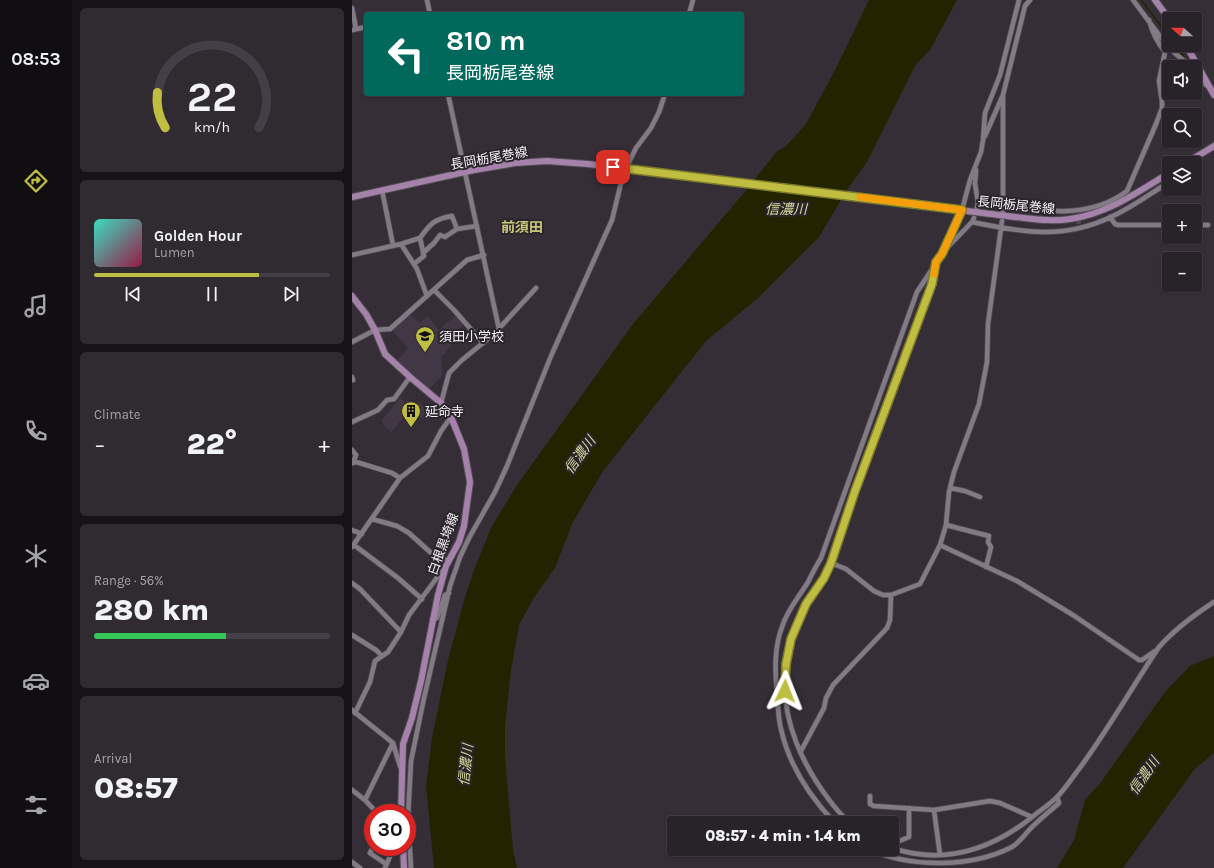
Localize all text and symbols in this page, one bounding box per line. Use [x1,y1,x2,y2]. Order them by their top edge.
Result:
north arrow [1162,12,1202,52]
map controls [1162,12,1202,292]
text: 810 m [446,24,525,57]
icon: left [380,28,432,80]
text: 08:53 [11,48,61,70]
button: sound [1162,60,1202,100]
text: 長岡栃尾巻線 [446,62,554,84]
text: 22 [187,73,237,121]
button: search [1162,108,1202,148]
text: km/h [194,119,230,136]
street label: 長岡栃尾巻線 [449,144,529,172]
pin [596,150,630,184]
icon: arrive [602,156,624,178]
button: layers [1162,156,1202,196]
icon: directions [22,167,50,195]
street label: 長岡栃尾巻線 [976,193,1056,217]
water label: 信濃川 [765,201,809,218]
button: + [1162,204,1202,244]
district label: 前須田 [501,219,543,236]
text: Golden Hour [154,227,242,245]
text: Lumen [154,245,195,260]
button: − [1162,252,1202,292]
icon: previous [122,283,144,305]
icon: pause [201,283,223,305]
icon: next [280,283,302,305]
icon: music [22,292,50,320]
school or university icon: 須田小学校 [414,325,436,353]
place label: 須田小学校 [439,329,504,344]
building icon: 延命寺 [400,400,422,428]
place label: 延命寺 [425,404,464,419]
text: Climate [94,407,140,422]
icon: phone [22,417,50,445]
text: 22° [186,426,238,462]
water label: 信濃川 [561,431,600,477]
text: − [94,432,106,458]
text: + [318,432,330,458]
street label: 白根黒埼線 [425,511,461,577]
icon: climate [22,542,50,570]
text: Range · 56% [94,573,164,588]
text: 280 km [94,592,209,628]
icon: car [22,667,50,695]
position arrow [764,670,806,712]
water label: 信濃川 [455,741,477,787]
text: Arrival [94,751,132,766]
water label: 信濃川 [1125,752,1164,798]
text: 08:57 [94,770,178,806]
icon: filters [22,791,50,819]
speed limit sign: 30 [364,804,416,856]
text: 08:57 · 4 min · 1.4 km [705,827,861,845]

